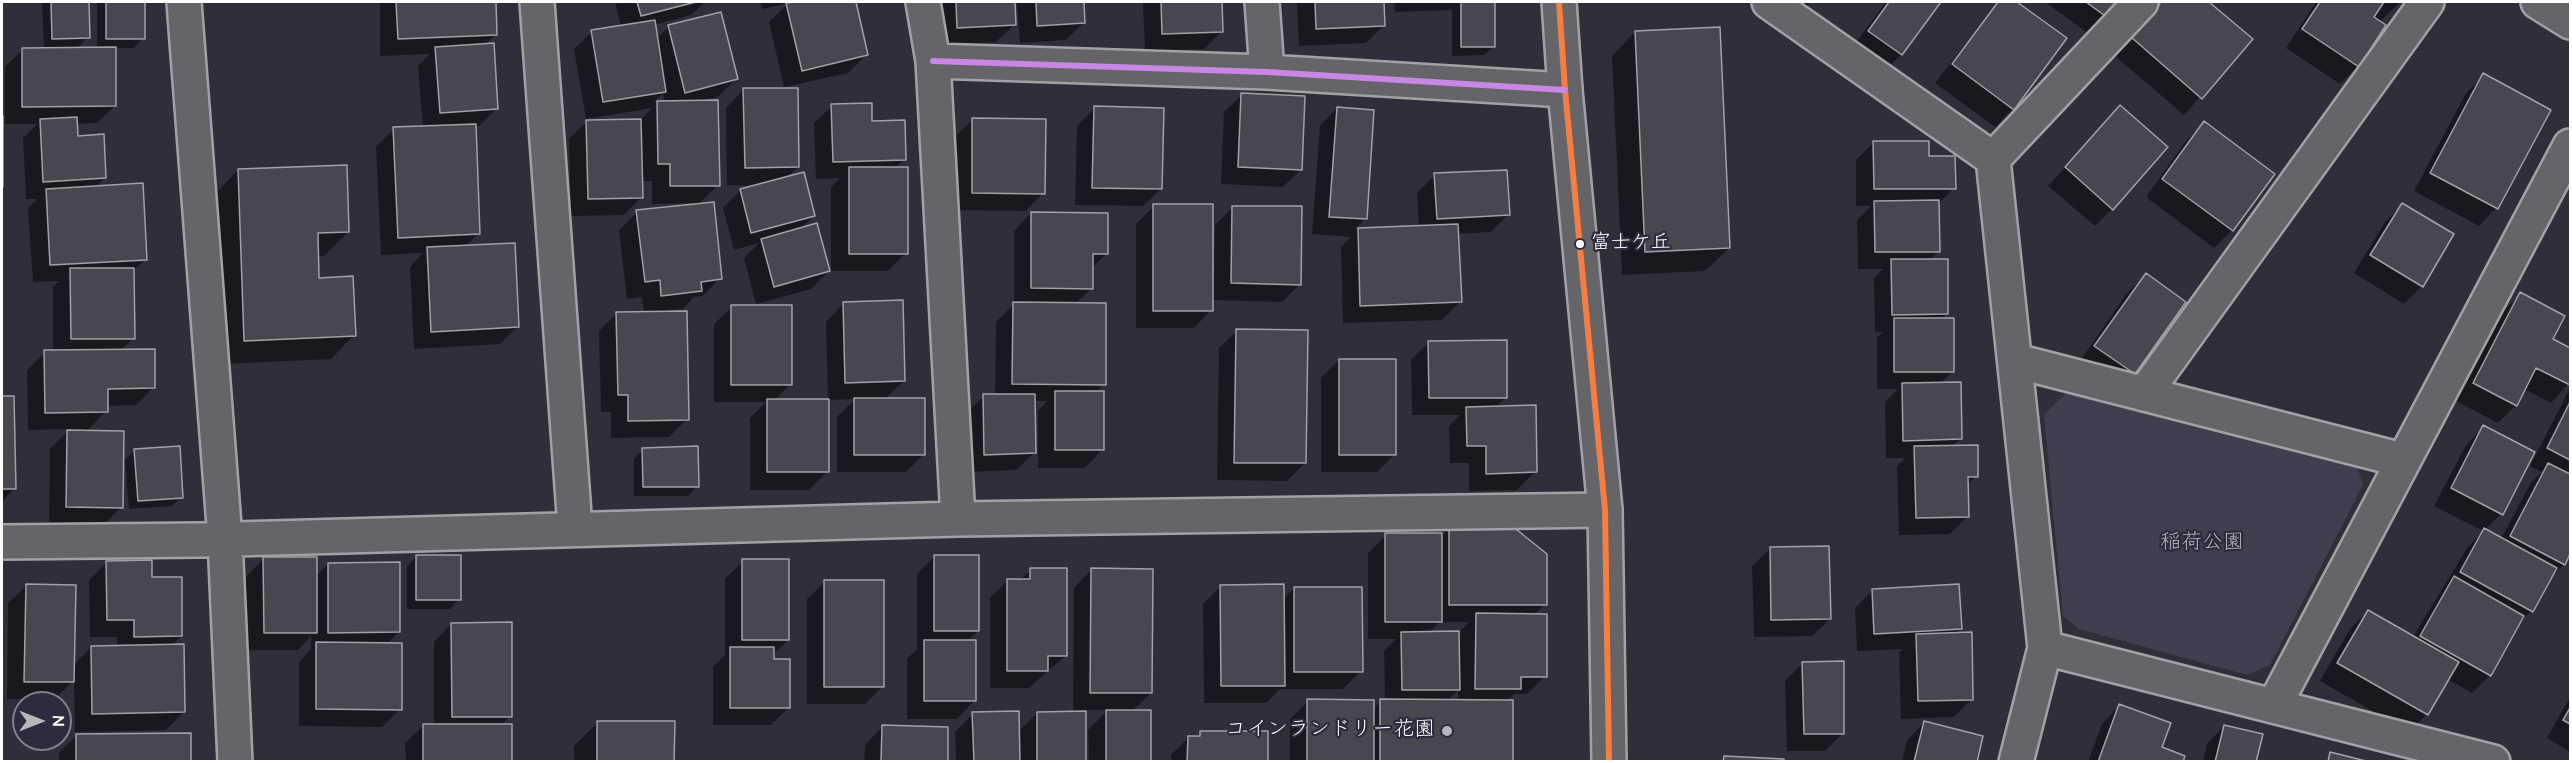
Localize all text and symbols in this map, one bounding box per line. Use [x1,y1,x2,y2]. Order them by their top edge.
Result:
place label: 富士ケ丘 [1591,232,1671,256]
marker: 富士ケ丘 [1574,238,1586,250]
park label: 稲荷公園 [2160,531,2244,557]
north arrow [12,691,72,751]
text: N [47,716,69,726]
place label: コインランドリー花園 [1225,718,1435,744]
marker: コインランドリー花園 [1440,724,1454,738]

